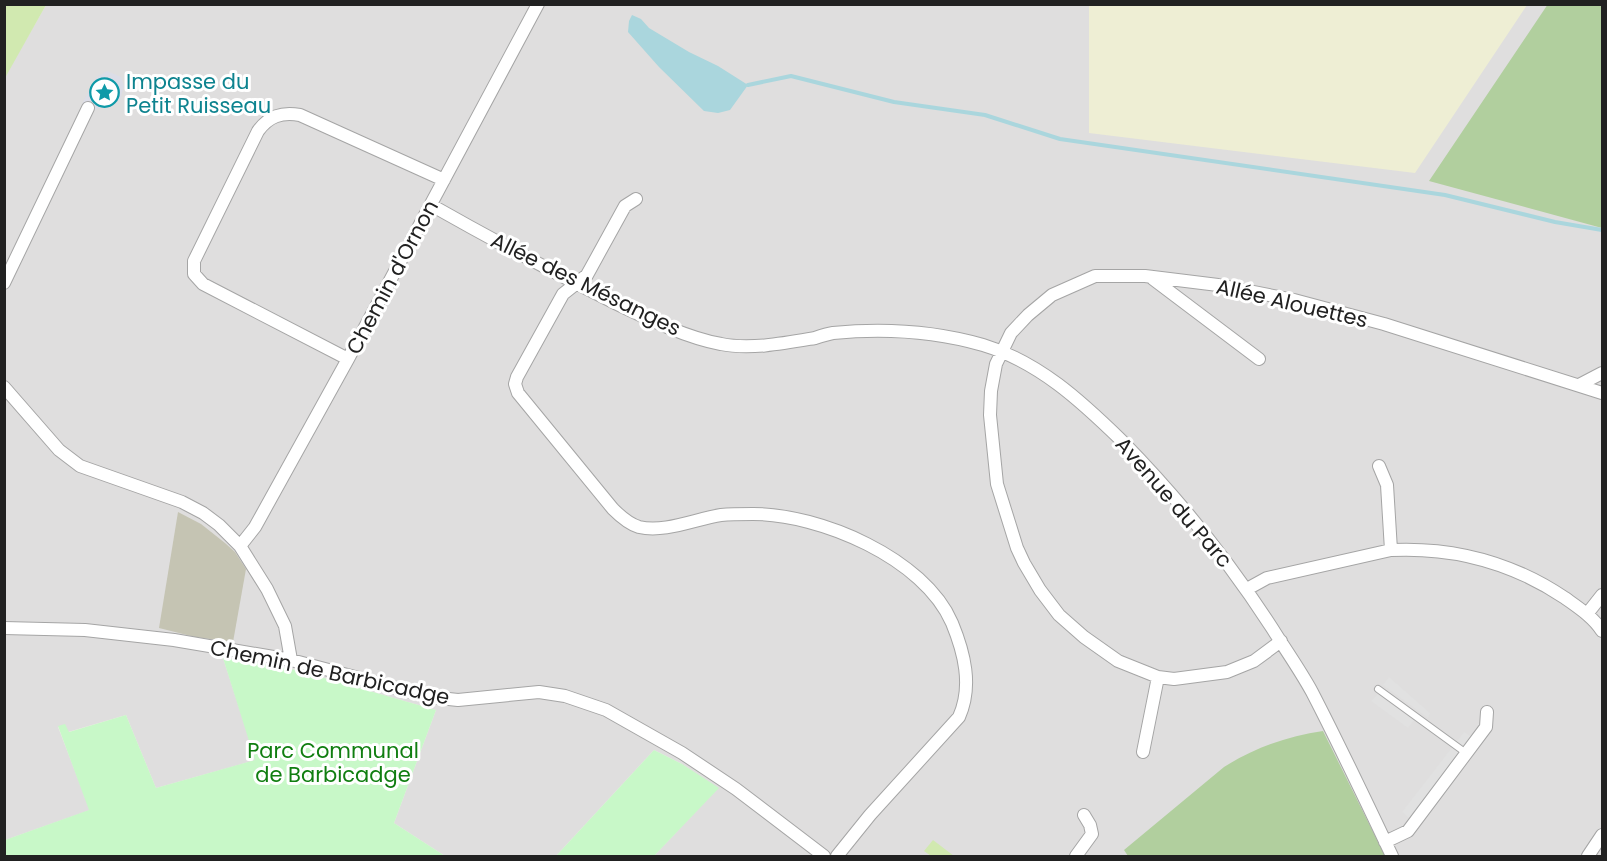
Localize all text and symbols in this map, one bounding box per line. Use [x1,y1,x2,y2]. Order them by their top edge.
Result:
place label: Impasse du Petit Ruisseau [126,67,271,120]
place icon: Impasse du Petit Ruisseau [89,77,121,109]
street label: Chemin d'Ornon [339,195,445,359]
street label: Allée des Mésanges [486,225,686,343]
street label: Allée Alouettes [1213,271,1371,335]
street label: Avenue du Parc [1109,430,1239,574]
street label: Chemin de Barbicadge [208,632,452,712]
park label: Parc Communal de Barbicadge [247,736,419,789]

